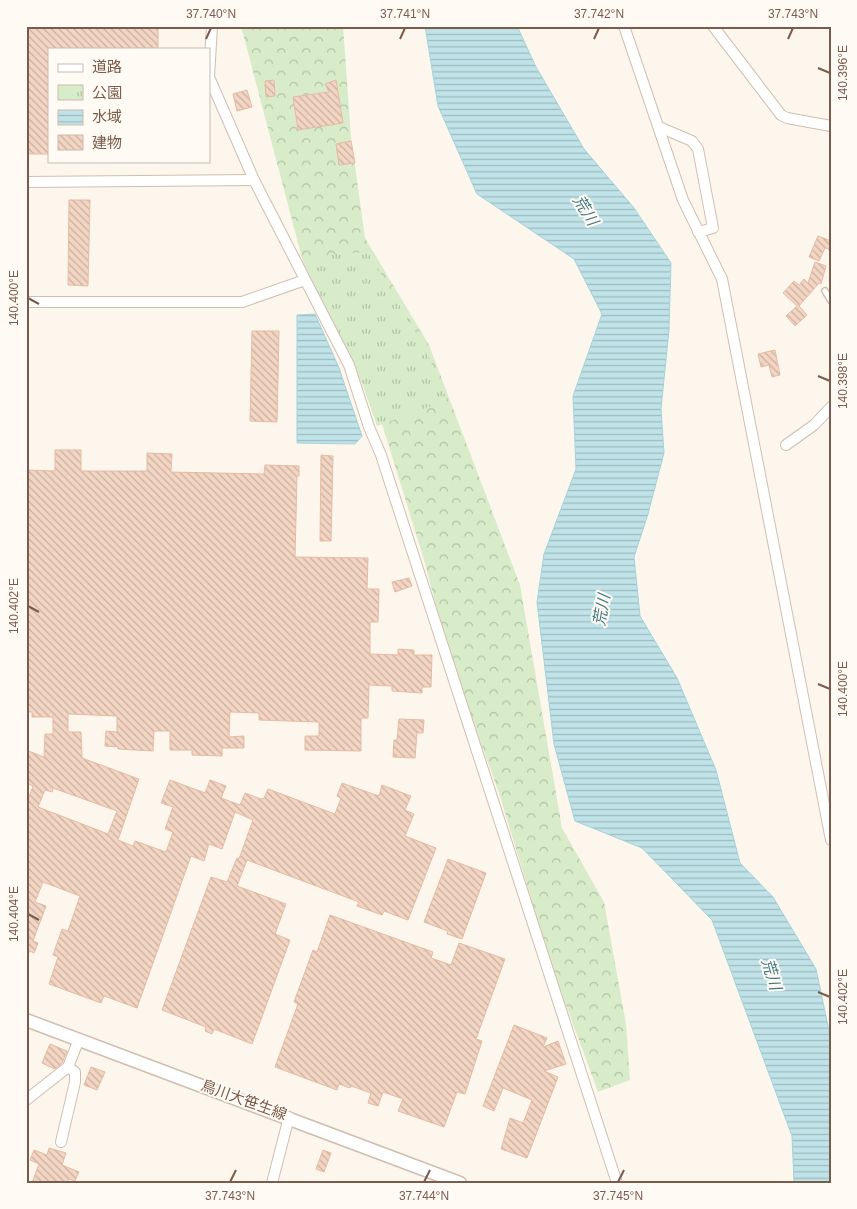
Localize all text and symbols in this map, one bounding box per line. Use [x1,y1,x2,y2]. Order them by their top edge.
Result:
text: 37.740°N [186,7,236,21]
text: 37.741°N [380,7,430,21]
text: 37.742°N [574,7,624,21]
text: 37.743°N [768,7,818,21]
text: 140.396°E [836,45,850,101]
legend [48,48,210,162]
text: 道路 [92,58,122,75]
text: 公園 [92,84,122,101]
text: 水域 [92,108,122,125]
text: 建物 [92,134,122,151]
water label: 荒川 [570,192,602,230]
text: 140.400°E [7,270,21,326]
text: 140.398°E [836,353,850,409]
text: 140.402°E [7,578,21,634]
water label: 荒川 [590,591,613,627]
text: 140.400°E [836,661,850,717]
text: 140.404°E [7,886,21,942]
water label: 荒川 [759,956,785,994]
text: 140.402°E [836,969,850,1025]
street label: 鳥川大笹生線 [199,1076,289,1123]
text: 37.743°N [205,1189,255,1203]
text: 37.744°N [399,1189,449,1203]
text: 37.745°N [593,1189,643,1203]

